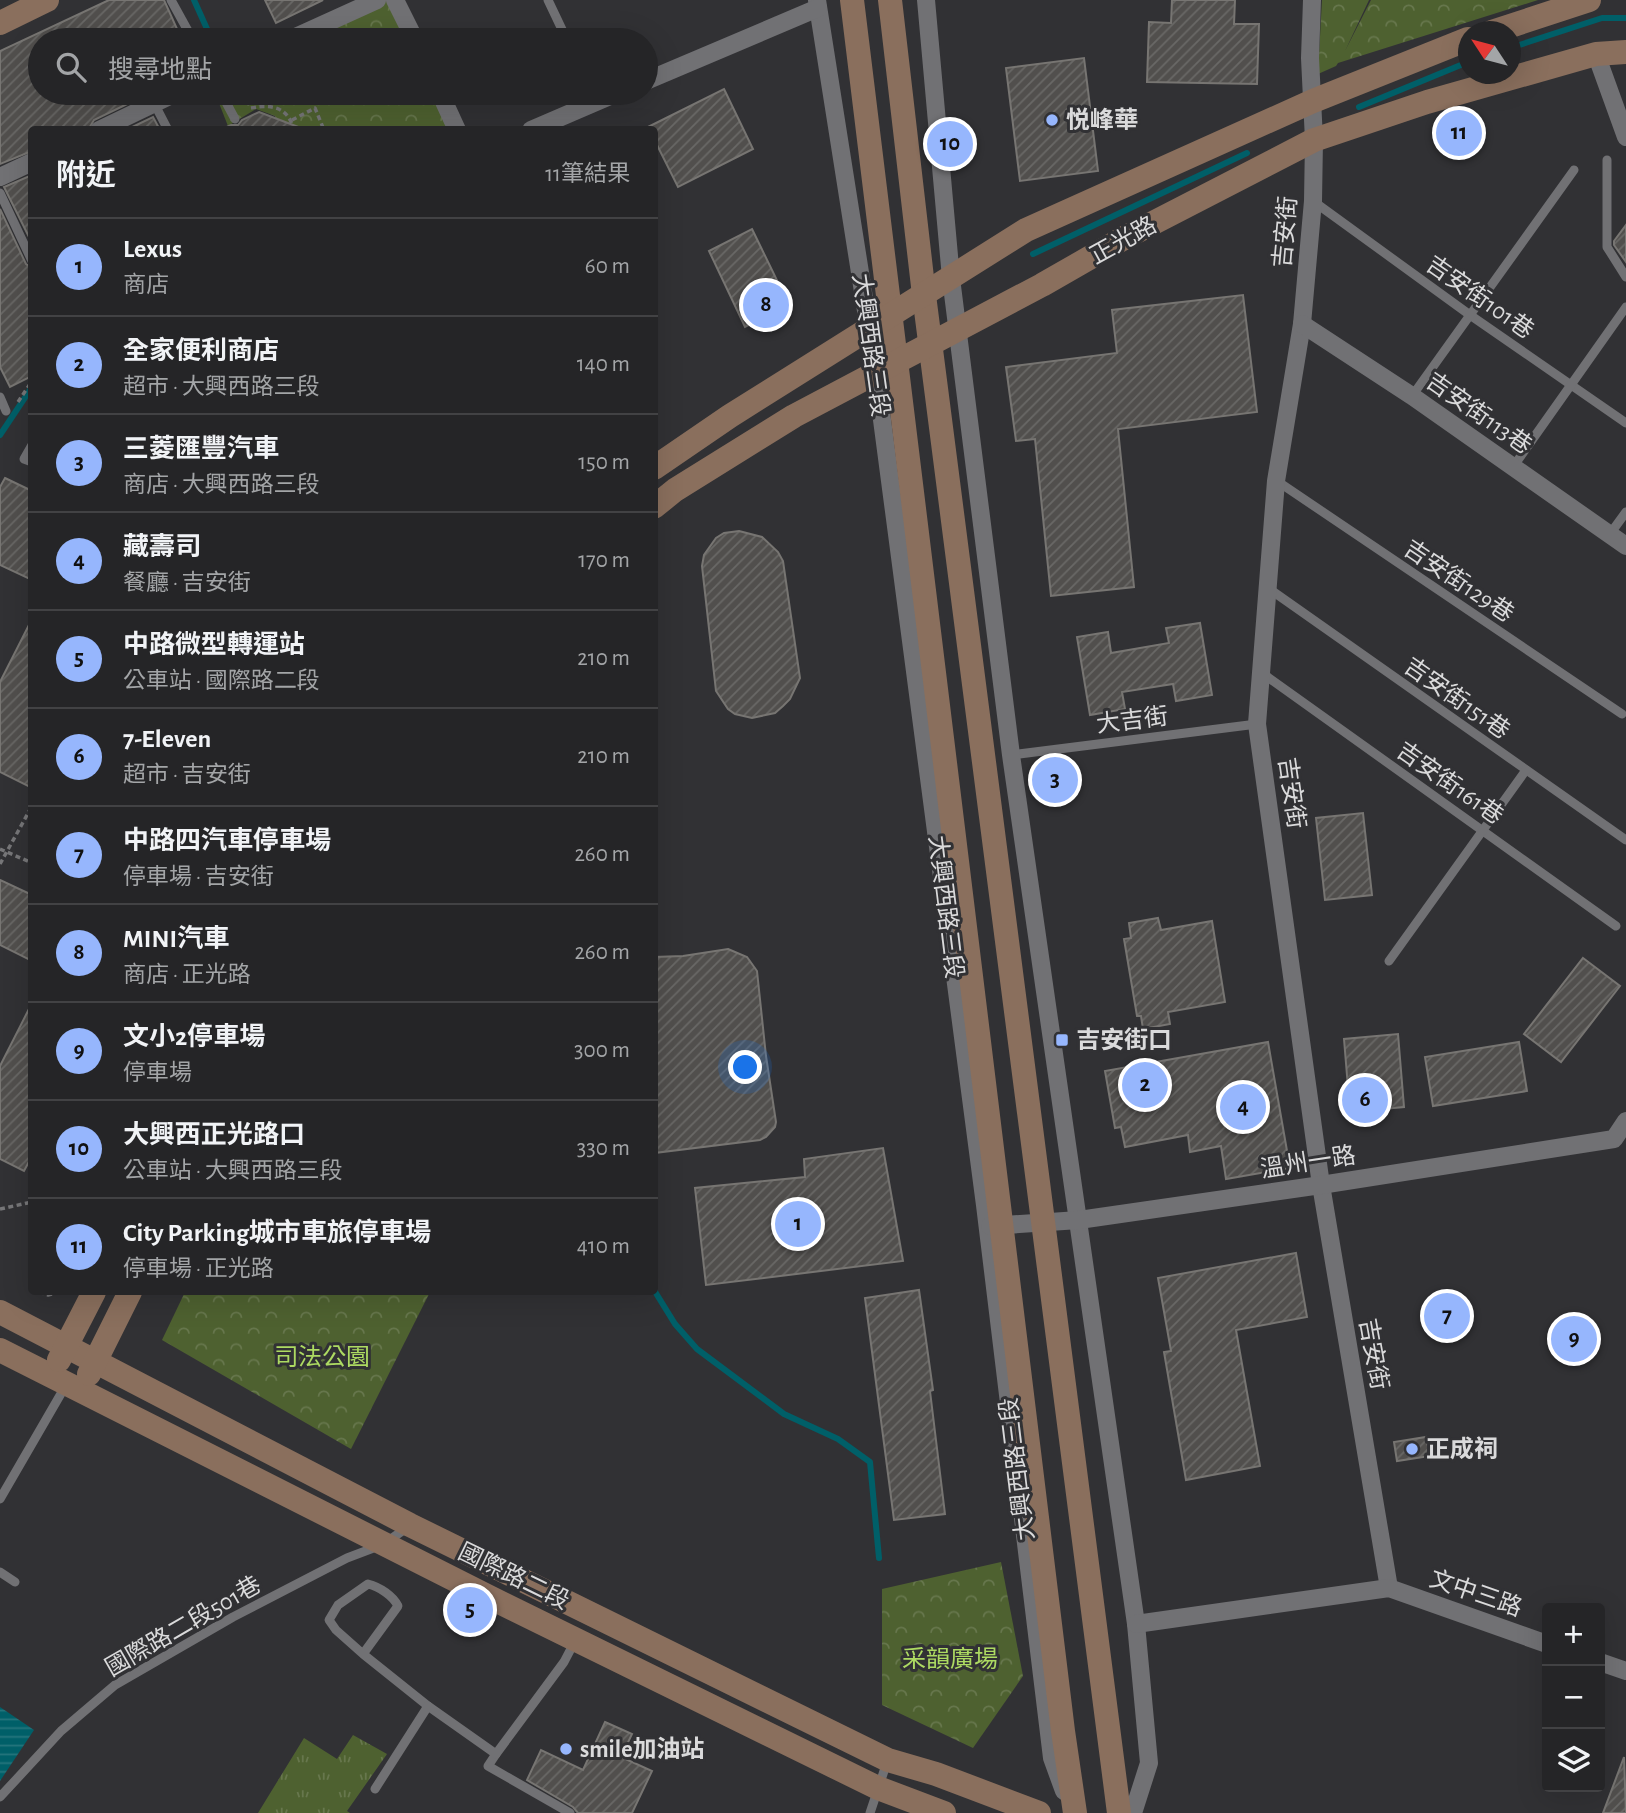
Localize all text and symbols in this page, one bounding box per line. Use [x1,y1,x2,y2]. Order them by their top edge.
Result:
north arrow [1458,21,1521,84]
search box [28,28,658,105]
icon: search [52,48,90,86]
text: 搜尋地點 [108,57,212,83]
place label: 悦峰華 [1066,107,1138,133]
pin: 11 [1436,107,1482,159]
marker: 悦峰華 [1044,112,1060,128]
pin: 10 [927,118,973,170]
text: 附近 [56,161,116,191]
text: 11筆結果 [545,163,630,186]
street label: 吉安街 [1269,195,1301,269]
street label: 正光路 [1085,211,1161,269]
text: Lexus [123,236,182,262]
street label: 吉安街101巷 [1421,250,1539,344]
text: 1 [75,255,83,278]
text: 60 m [585,255,630,278]
street label: 大興西路三段 [848,272,894,418]
text: 商店 [123,274,169,297]
pin: 8 [743,279,789,331]
text: 全家便利商店 [123,338,279,364]
text: 2 [74,353,84,376]
text: 140 m [577,353,630,376]
street label: 吉安街113巷 [1421,367,1537,459]
text: 超市 · 大興西路三段 [123,376,320,399]
text: 三菱匯豐汽車 [123,436,279,462]
text: 3 [74,451,84,474]
text: 150 m [578,451,630,474]
text: 商店 · 大興西路三段 [123,474,320,497]
text: 藏壽司 [123,534,201,560]
street label: 吉安街129巷 [1399,535,1519,627]
text: 4 [73,549,85,572]
text: 170 m [578,549,630,572]
text: 餐廳 · 吉安街 [123,572,251,595]
text: 中路微型轉運站 [123,632,305,658]
text: 5 [74,647,84,670]
text: 210 m [577,647,630,670]
street label: 吉安街151巷 [1399,652,1515,744]
text: 公車站 · 國際路二段 [123,670,320,693]
street label: 大吉街 [1095,703,1169,737]
text: 7-Eleven [123,726,211,752]
street label: 吉安街161巷 [1392,737,1508,829]
text: 6 [73,745,85,768]
text: 210 m [577,745,630,768]
pin: 3 [1032,754,1078,806]
street label: 吉安街 [1274,756,1310,830]
text: 超市 · 吉安街 [123,764,251,787]
text: 中路四汽車停車場 [123,828,331,854]
street label: 大興西路三段 [924,834,968,980]
text: 7 [74,843,84,866]
text: 260 m [574,843,630,866]
text: 停車場 · 吉安街 [123,866,274,889]
text: MINI汽車 [123,926,229,952]
text: 8 [73,941,85,964]
text: 260 m [574,941,630,964]
text: 商店 · 正光路 [123,964,251,987]
text: 文小2停車場 [123,1024,265,1050]
place label: 吉安街口 [1076,1027,1172,1053]
marker: 吉安街口 [1054,1032,1070,1048]
text: 9 [73,1039,85,1062]
text: 300 m [574,1039,630,1062]
your location [728,1050,762,1084]
pin: 2 [1122,1059,1168,1111]
text: 停車場 [123,1062,192,1085]
pin: 6 [1342,1074,1388,1126]
pin: 4 [1220,1081,1266,1133]
text: 大興西正光路口 [123,1122,305,1148]
text: 10 [69,1137,89,1160]
text: 330 m [577,1137,630,1160]
street label: 溫州一路 [1259,1142,1357,1182]
text: 公車站 · 大興西路三段 [123,1160,343,1183]
pin: 1 [775,1198,821,1250]
text: City Parking城市車旅停車場 [123,1220,431,1246]
text: 11 [71,1235,87,1258]
text: 410 m [577,1235,630,1258]
text: 停車場 · 正光路 [123,1258,274,1281]
pin: 7 [1424,1290,1470,1342]
pin: 9 [1551,1313,1597,1365]
street label: 吉安街 [1355,1316,1393,1392]
park label: 司法公園 [274,1344,370,1370]
street label: 大興西路三段 [995,1396,1039,1542]
place label: 正成祠 [1426,1436,1498,1462]
marker: 正成祠 [1404,1441,1420,1457]
street label: 國際路二段 [454,1538,574,1614]
street label: 文中三路 [1426,1565,1526,1621]
street label: 國際路二段501巷 [101,1571,265,1681]
pin: 5 [447,1584,493,1636]
map controls [1542,1603,1605,1792]
button: + [1542,1603,1605,1666]
park label: 采韻廣場 [902,1646,998,1672]
button: − [1542,1666,1605,1729]
button: layers [1542,1729,1605,1792]
place label: smile加油站 [580,1736,705,1762]
marker: smile加油站 [558,1741,574,1757]

